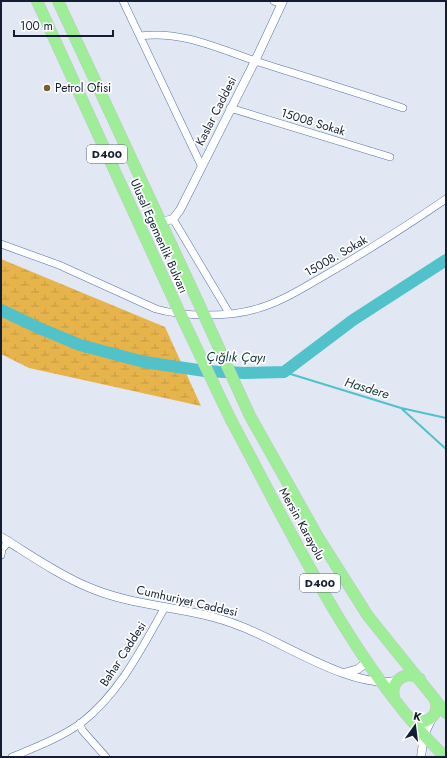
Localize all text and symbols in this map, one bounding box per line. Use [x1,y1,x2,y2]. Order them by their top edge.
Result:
scale bar [14,12,113,38]
text: 100 m [20,17,53,35]
street label: Kaslar Caddesi [191,73,241,149]
place label: Petrol Ofisi [55,79,111,97]
marker: Petrol Ofisi [42,83,52,93]
street label: 15008 Sokak [279,104,348,140]
road number: D400 [87,145,127,163]
street label: Ulusal Egemenlik Bulvarı [126,176,192,296]
street label: 15008. Sokak [301,230,371,281]
water label: Çığlık Çayı [206,347,266,367]
water label: Hasdere [342,372,392,404]
street label: Mersin Karayolu [275,484,329,564]
road number: D400 [300,574,340,592]
street label: Cumhuriyet Caddesi [135,581,239,621]
street label: Bahar Caddesi [95,618,151,690]
north arrow [395,706,435,746]
text: K [412,708,423,725]

